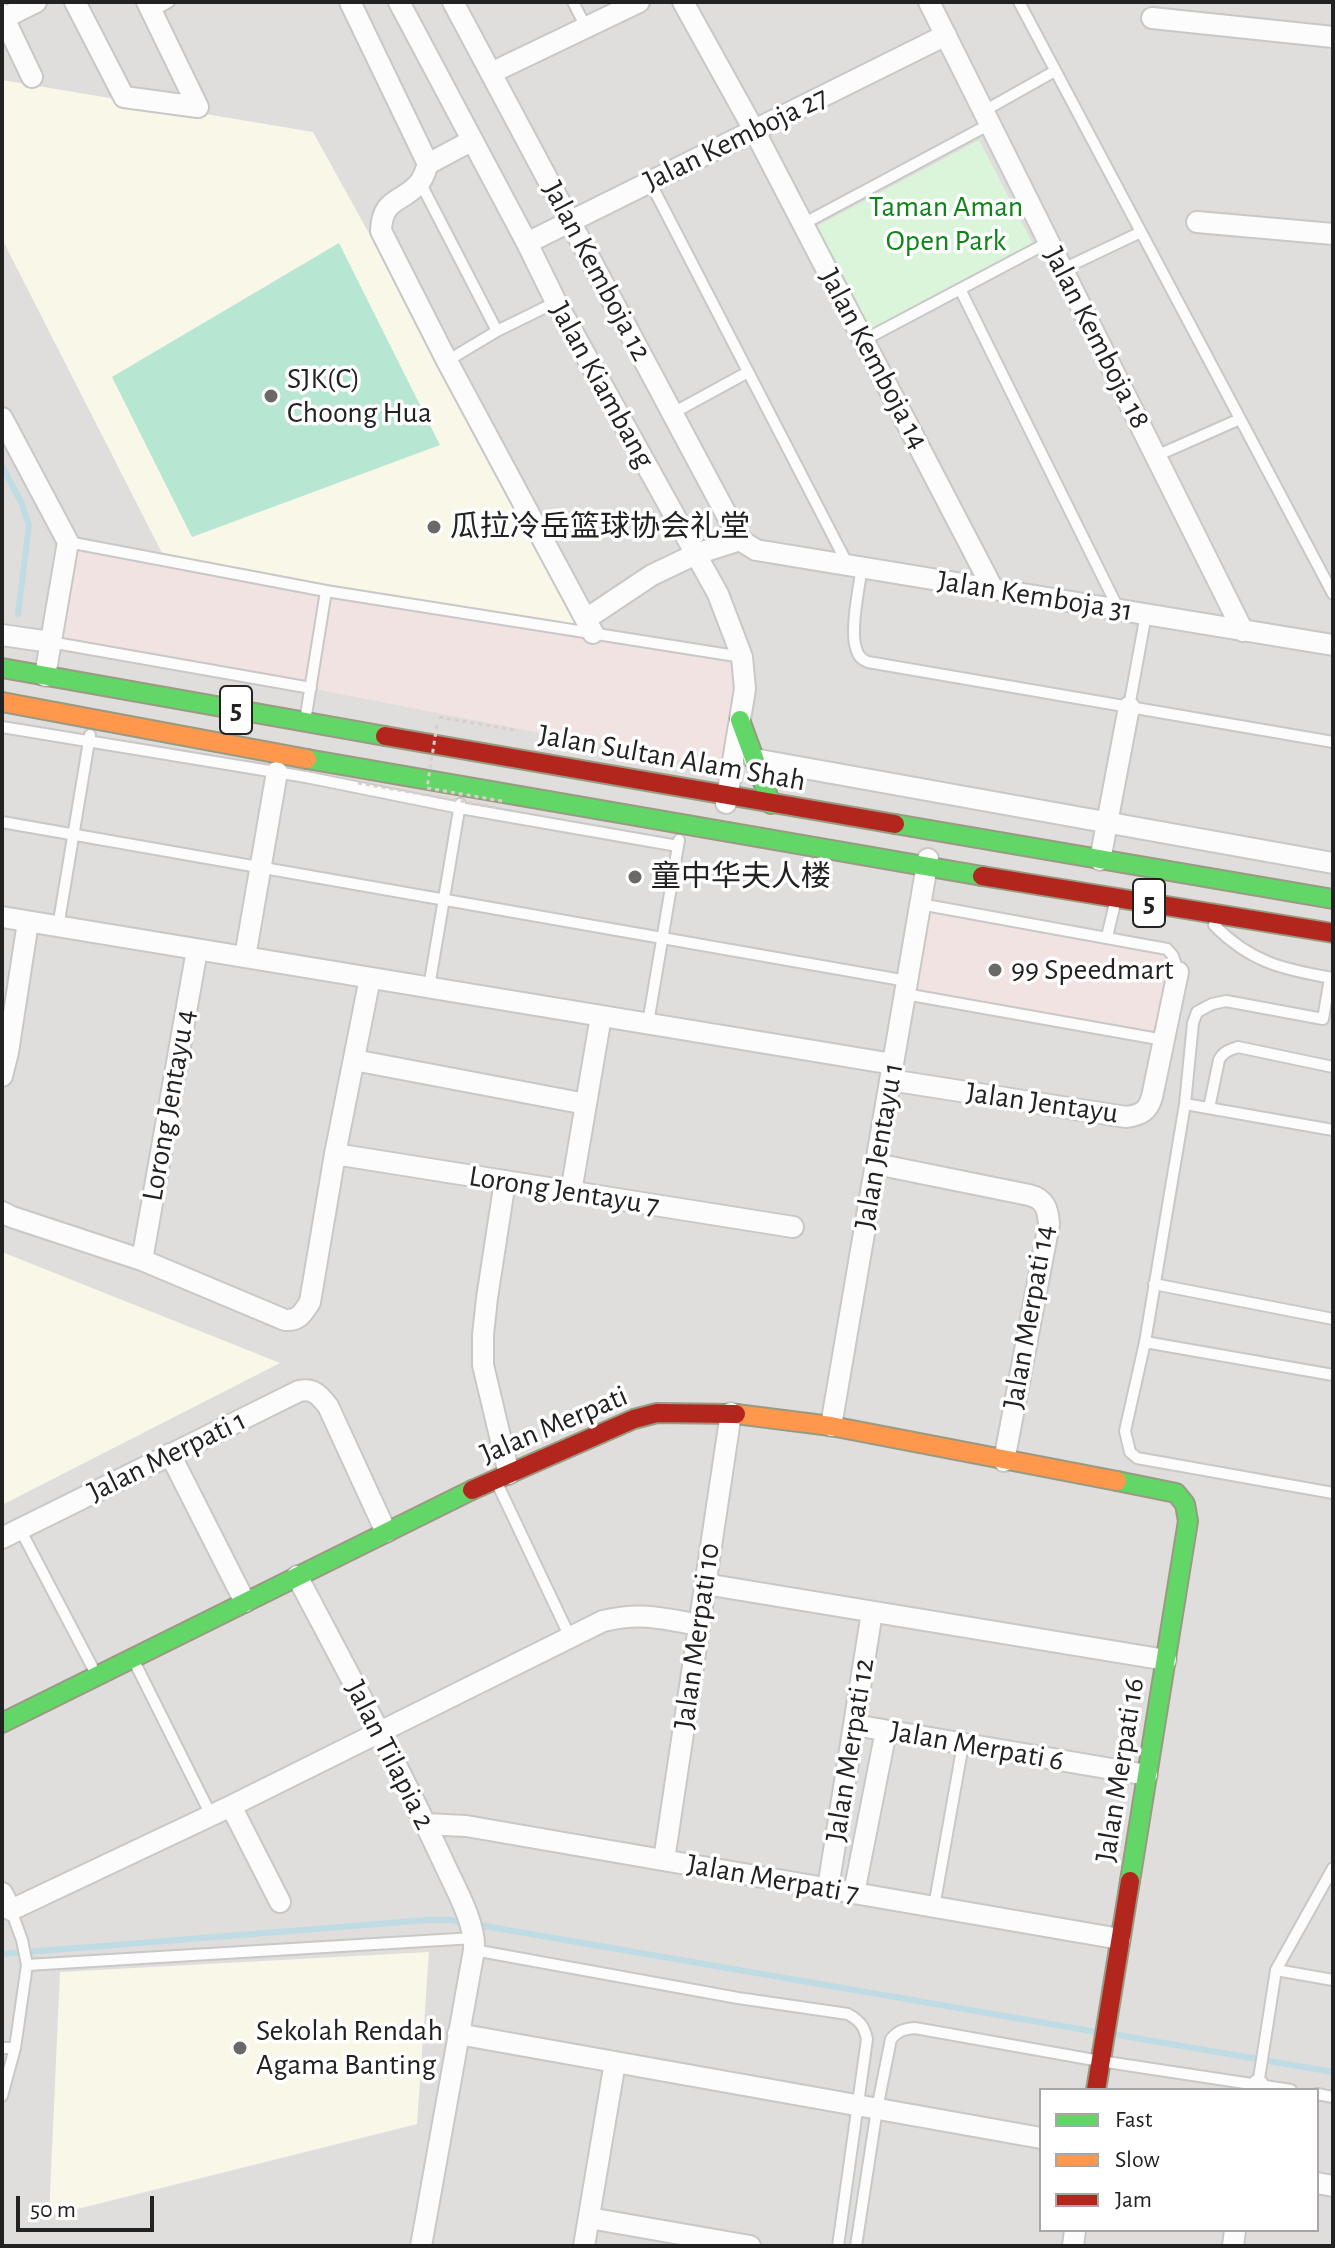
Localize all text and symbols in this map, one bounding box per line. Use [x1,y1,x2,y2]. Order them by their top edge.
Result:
street label: Jalan Kemboja 27 [638,79,834,199]
street label: Jalan Kemboja 12 [535,175,659,367]
park label: Taman Aman Open Park [869,189,1023,260]
street label: Jalan Kemboja 18 [1036,241,1158,435]
street label: Jalan Kemboja 14 [811,263,937,455]
street label: Jalan Kiambang [542,296,662,474]
place label: SJK(C) Choong Hua [287,361,432,432]
marker: SJK(C) Choong Hua [262,387,280,405]
place label: 瓜拉冷岳篮球协会礼堂 [450,509,750,545]
marker: 瓜拉冷岳篮球协会礼堂 [425,518,443,536]
street label: Jalan Kemboja 31 [935,563,1135,629]
road number: 5 [220,686,252,734]
street label: Jalan Sultan Alam Shah [536,717,808,799]
place label: 童中华夫人楼 [651,859,831,895]
marker: 童中华夫人楼 [626,868,644,886]
road number: 5 [1133,879,1165,927]
place label: 99 Speedmart [1011,952,1174,988]
marker: 99 Speedmart [986,961,1004,979]
street label: Lorong Jentayu 4 [134,1006,204,1204]
street label: Jalan Jentayu 1 [847,1060,911,1232]
street label: Jalan Jentayu [964,1075,1120,1131]
street label: Lorong Jentayu 7 [466,1158,662,1224]
street label: Jalan Merpati 14 [995,1222,1063,1412]
street label: Jalan Merpati [475,1378,633,1472]
street label: Jalan Merpati 1 [82,1402,252,1510]
street label: Jalan Merpati 10 [666,1541,728,1731]
street label: Jalan Merpati 12 [818,1656,882,1844]
street label: Jalan Tilapia 2 [337,1675,443,1835]
street label: Jalan Merpati 16 [1088,1675,1152,1865]
street label: Jalan Merpati 6 [887,1713,1067,1779]
street label: Jalan Merpati 7 [684,1846,862,1912]
place label: Sekolah Rendah Agama Banting [256,2013,443,2084]
marker: Sekolah Rendah Agama Banting [231,2039,249,2057]
legend [1039,2088,1319,2232]
text: Fast [1115,2108,1152,2132]
text: Slow [1115,2148,1160,2172]
scale bar [20,2180,158,2230]
text: Jam [1115,2188,1152,2212]
text: 50 m [30,2198,76,2222]

